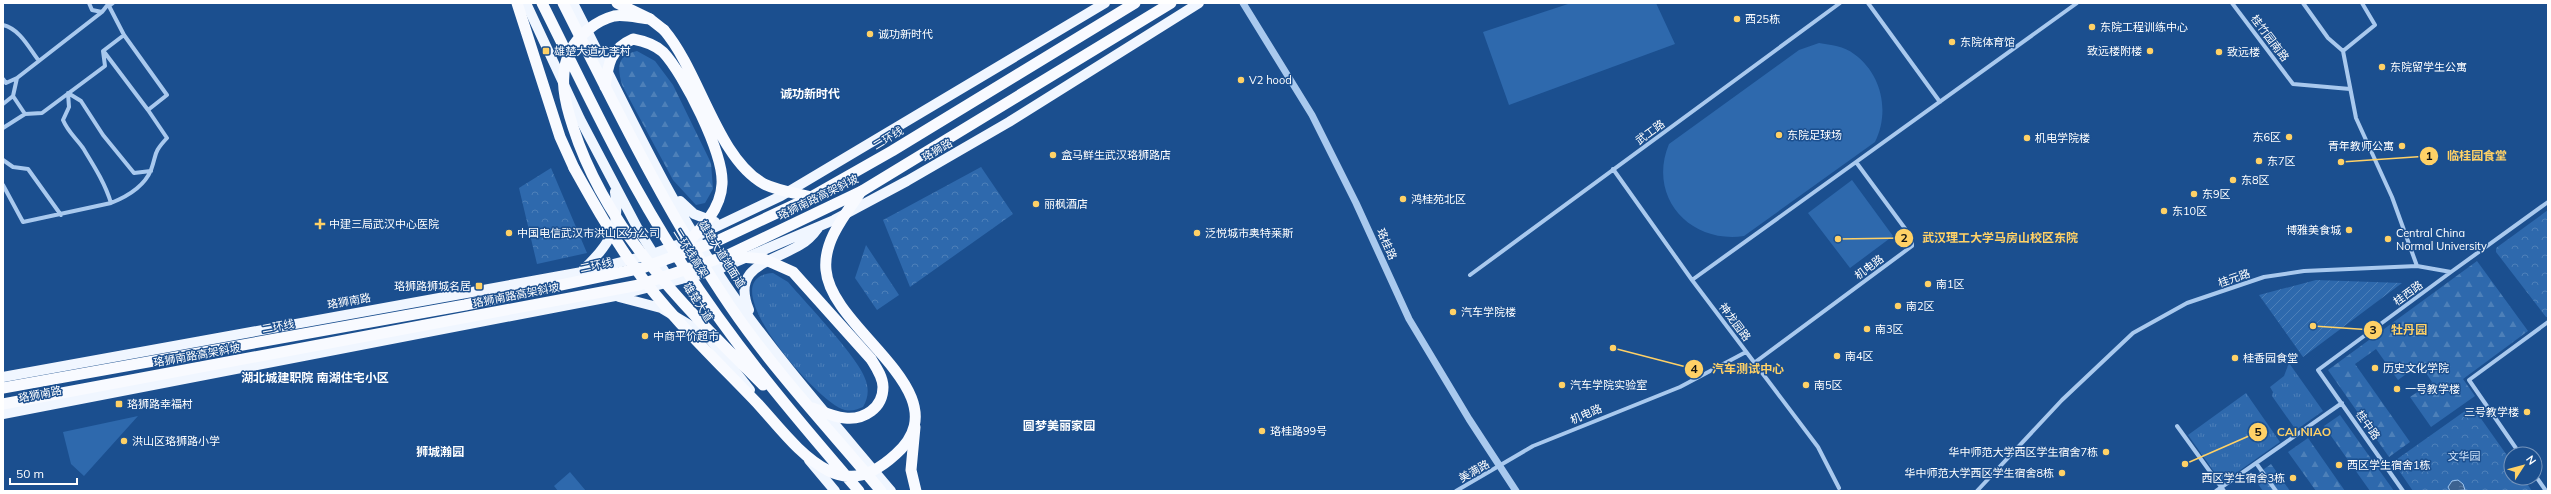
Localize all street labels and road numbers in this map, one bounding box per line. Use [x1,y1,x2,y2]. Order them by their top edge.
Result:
street label: 桂竹园南路 [2248,12,2292,64]
street label: 武工路 [1633,117,1667,147]
street label: 二环线 [870,124,906,152]
street label: 珞狮路 [919,136,955,164]
street label: 珞狮南路高架斜坡 [775,171,861,223]
street label: 雄楚大道地面道 [696,218,748,290]
street label: 二环线高架 [670,226,712,280]
street label: 珞桂路 [1374,226,1400,262]
street label: 机电路 [1852,251,1886,283]
street label: 二环线 [578,255,614,275]
street label: 桂元路 [2216,266,2252,290]
street label: 桂西路 [2391,278,2425,308]
street label: 珞狮南路高架斜坡 [471,280,561,310]
street label: 雄楚大道 [680,280,716,324]
street label: 珞狮南路 [326,290,372,312]
street label: 神龙园路 [1716,300,1754,344]
street label: 二环线 [261,316,295,336]
street label: 珞狮南路高架斜坡 [152,340,242,370]
street label: 珞狮南路 [17,383,63,405]
street label: 机电路 [1568,401,1604,427]
street label: 桂中路 [2353,407,2383,443]
street label: 美满路 [1456,457,1492,485]

